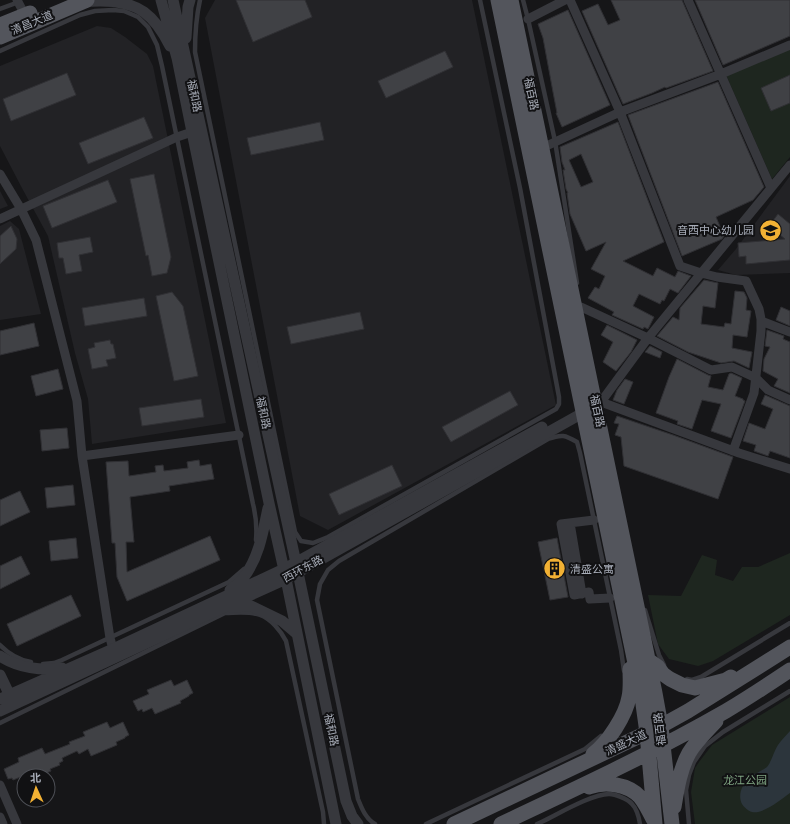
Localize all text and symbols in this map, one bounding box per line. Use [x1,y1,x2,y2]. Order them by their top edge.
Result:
street label: 清昌大道 [9,8,55,38]
street label: 福百路 [520,76,542,112]
street label: 福和路 [183,78,205,114]
school or university icon: 音西中心幼儿园 [757,217,783,243]
place label: 音西中心幼儿园 [677,223,754,238]
street label: 福百路 [586,393,608,429]
street label: 福和路 [252,395,274,431]
street label: 西环东路 [280,552,326,586]
building icon: 清盛公寓 [542,556,568,582]
place label: 清盛公寓 [570,562,614,577]
street label: 福和路 [320,712,342,748]
street label: 福百路 [651,712,669,746]
street label: 清盛大道 [603,727,649,759]
north arrow [16,768,56,808]
text: 北 [30,771,41,786]
park label: 龙江公园 [723,773,767,788]

